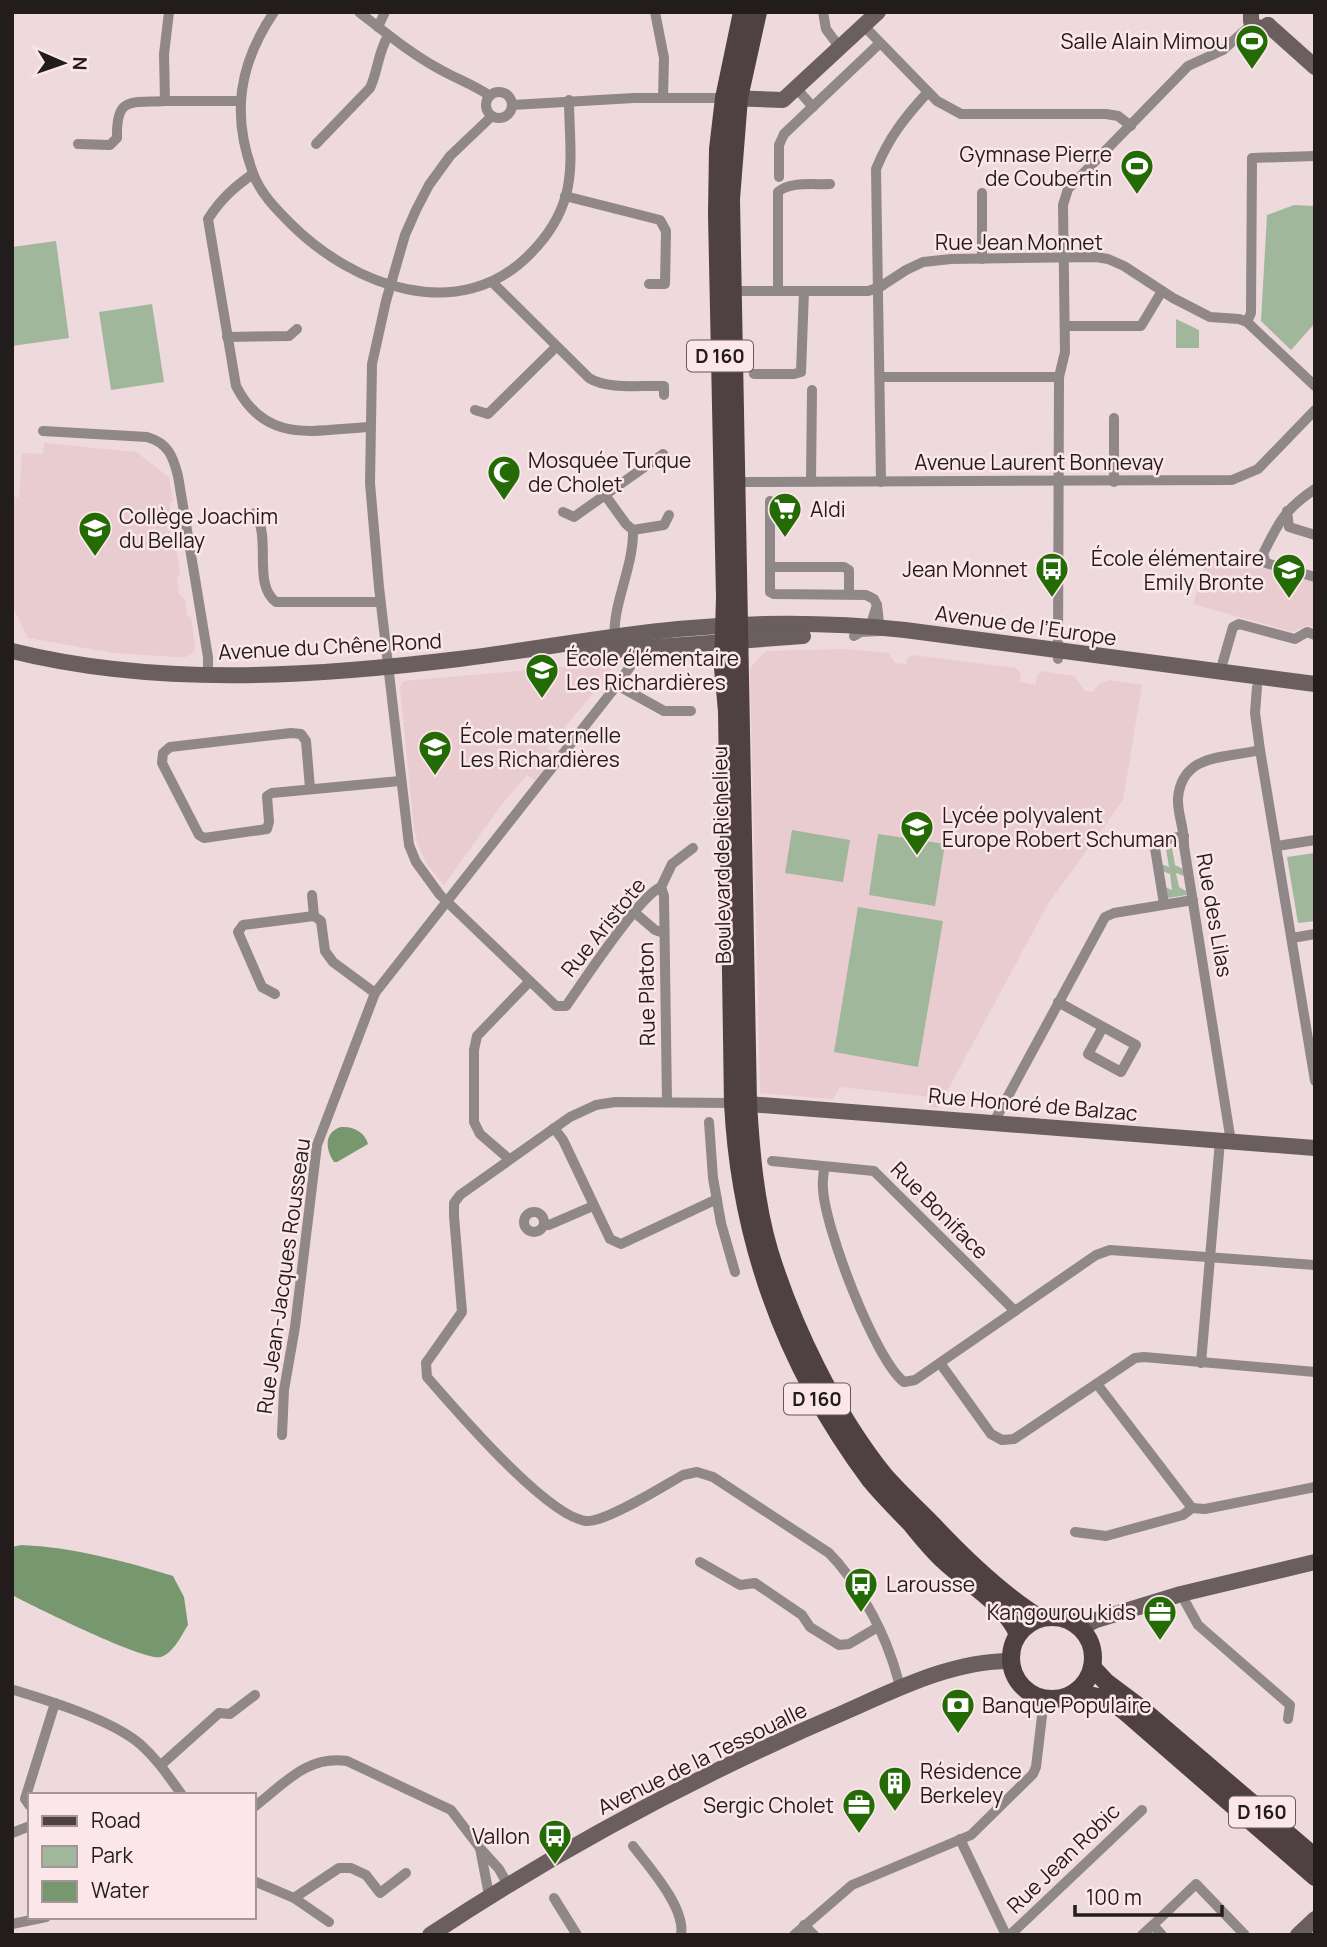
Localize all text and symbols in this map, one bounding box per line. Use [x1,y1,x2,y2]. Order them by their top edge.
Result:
sports icon: Salle Alain Mimou [1233,22,1271,71]
place label: Salle Alain Mimou [1060,27,1228,55]
north arrow [28,28,98,98]
text: N [67,56,93,71]
place label: Gymnase Pierre de Coubertin [960,140,1112,192]
sports icon: Gymnase Pierre de Coubertin [1118,147,1156,196]
street label: Rue Jean Monnet [935,228,1103,256]
road number: D 160 [687,340,753,372]
place label: Mosquée Turque de Cholet [528,446,691,498]
street label: Avenue Laurent Bonnevay [914,448,1164,476]
mosque icon: Mosquée Turque de Cholet [485,453,523,502]
supermarket icon: Aldi [766,490,804,539]
place label: Aldi [810,495,846,523]
place label: Collège Joachim du Bellay [119,502,278,554]
school or university icon: Collège Joachim du Bellay [76,509,114,558]
place label: École élémentaire Emily Bronte [1091,544,1264,596]
bus stop icon: Jean Monnet [1033,550,1071,599]
school or university icon: École élémentaire Emily Bronte [1270,551,1308,600]
place label: Jean Monnet [902,555,1028,583]
street label: Avenue de l’Europe [934,598,1118,652]
street label: Avenue du Chêne Rond [217,626,443,666]
place label: École élémentaire Les Richardières [566,644,739,696]
school or university icon: École élémentaire Les Richardières [523,651,561,700]
place label: École maternelle Les Richardières [460,721,621,773]
school or university icon: École maternelle Les Richardières [416,728,454,777]
street label: Boulevard de Richelieu [705,746,737,964]
place label: Lycée polyvalent Europe Robert Schuman [942,801,1177,853]
school or university icon: Lycée polyvalent Europe Robert Schuman [898,808,936,857]
street label: Rue des Lilas [1190,851,1240,979]
street label: Rue Aristote [554,872,652,982]
street label: Rue Platon [631,942,661,1046]
street label: Rue Honoré de Balzac [927,1081,1139,1127]
street label: Rue Jean-Jacques Rousseau [250,1136,316,1416]
street label: Rue Boniface [885,1155,995,1265]
road number: D 160 [784,1384,850,1414]
bus stop icon: Larousse [842,1565,880,1614]
place label: Larousse [886,1570,975,1598]
office icon: Kangourou kids [1141,1593,1179,1642]
place label: Kangourou kids [987,1598,1136,1626]
bank icon: Banque Populaire [939,1686,977,1735]
place label: Banque Populaire [982,1691,1151,1719]
street label: Avenue de la Tessoualle [593,1695,811,1821]
place label: Résidence Berkeley [920,1757,1022,1809]
building icon: Résidence Berkeley [876,1764,914,1813]
office icon: Sergic Cholet [840,1786,878,1835]
place label: Sergic Cholet [703,1791,834,1819]
legend [28,1793,256,1919]
road number: D 160 [1229,1796,1295,1828]
street label: Rue Jean Robic [1000,1797,1126,1919]
text: Road [91,1806,141,1834]
bus stop icon: Vallon [536,1817,574,1866]
place label: Vallon [472,1822,530,1850]
text: Park [91,1841,133,1869]
scale bar [1075,1874,1222,1918]
text: Water [91,1876,150,1904]
text: 100 m [1086,1883,1142,1911]

